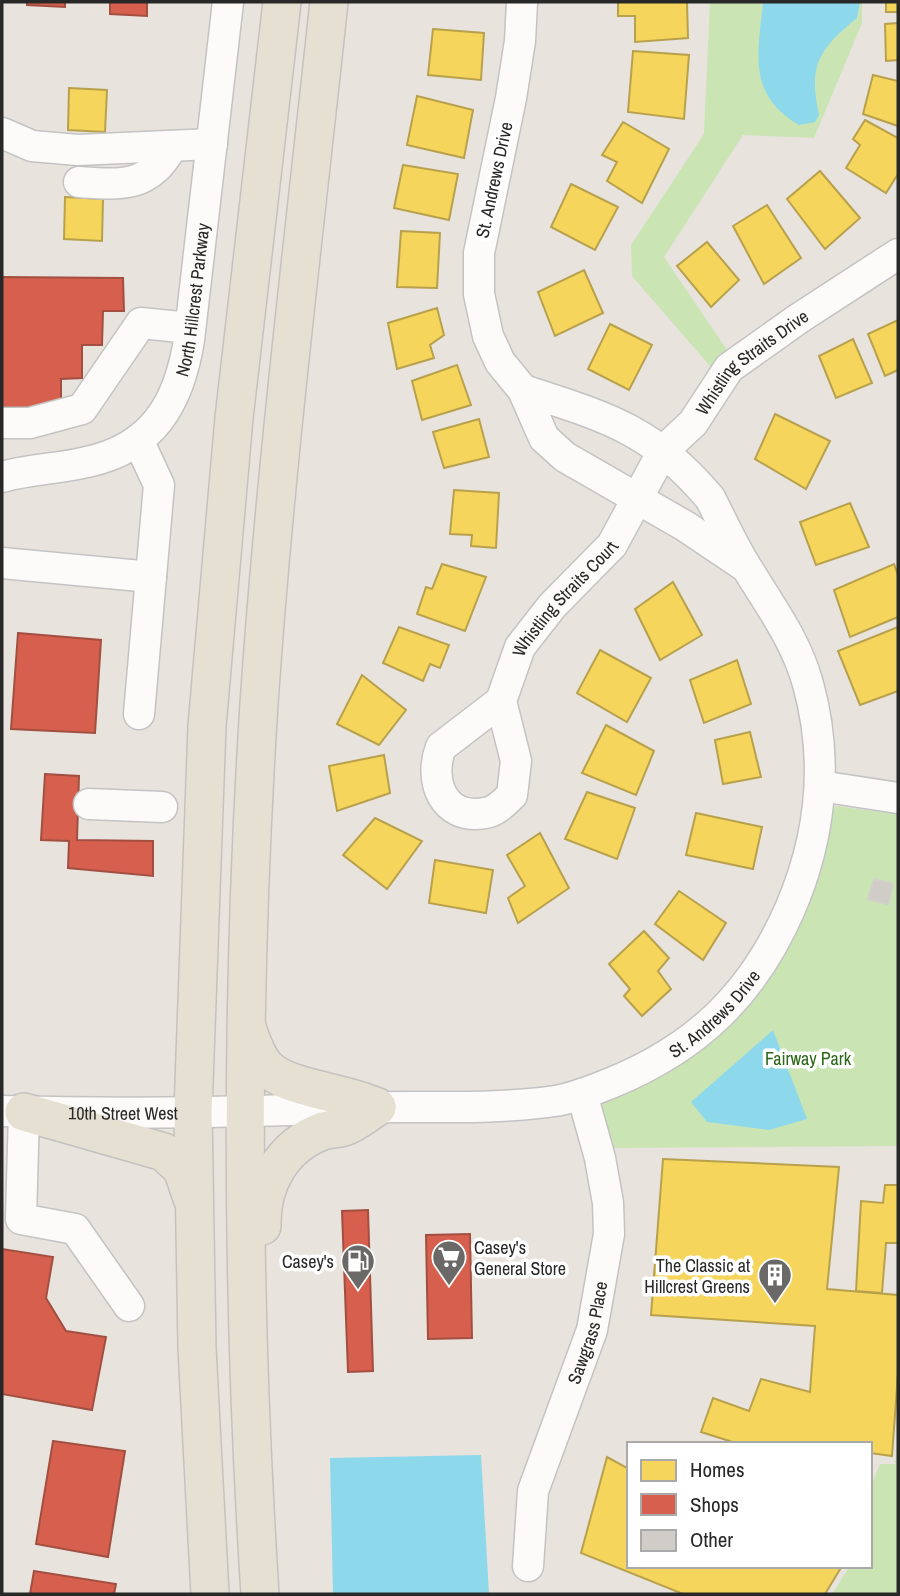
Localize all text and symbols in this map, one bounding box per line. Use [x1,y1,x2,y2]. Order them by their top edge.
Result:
street label: St. Andrews Drive [469,120,519,240]
street label: North Hillcrest Parkway [169,221,215,379]
street label: Whistling Straits Drive [689,303,813,420]
street label: Whistling Straits Court [505,537,624,659]
street label: St. Andrews Drive [664,965,765,1063]
park label: Fairway Park [765,1046,852,1071]
street label: 10th Street West [68,1100,178,1125]
place label: Casey's General Store [474,1235,566,1281]
supermarket icon: Casey's General Store [430,1238,468,1287]
fuel station icon: Casey's [339,1242,377,1291]
place label: Casey's [282,1249,334,1274]
place label: The Classic at Hillcrest Greens [644,1253,750,1299]
building icon: The Classic at Hillcrest Greens [756,1256,794,1305]
street label: Sawgrass Place [561,1279,613,1387]
legend [627,1442,872,1568]
text: Homes [690,1455,745,1484]
text: Shops [690,1490,739,1519]
text: Other [690,1525,733,1554]

